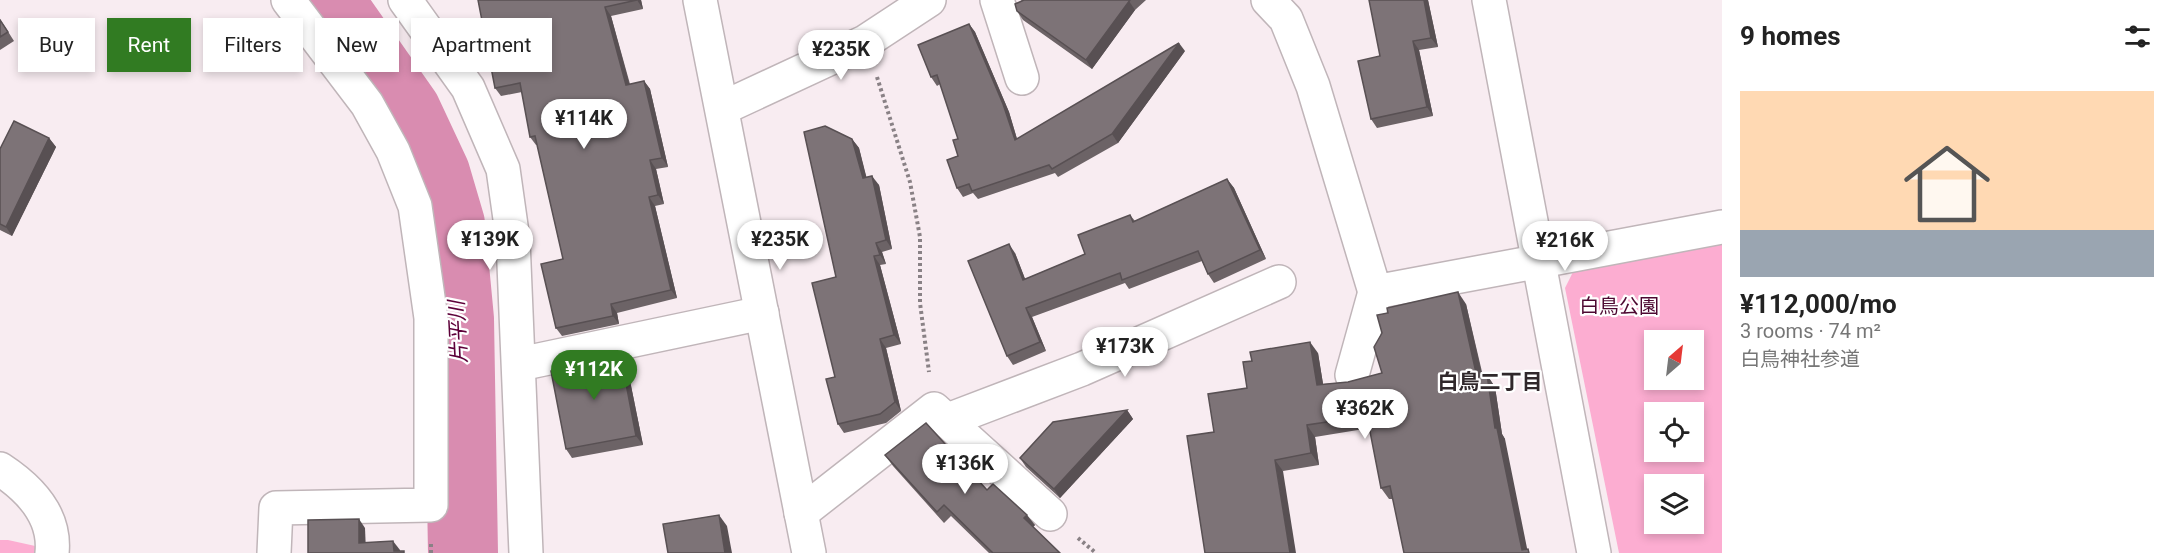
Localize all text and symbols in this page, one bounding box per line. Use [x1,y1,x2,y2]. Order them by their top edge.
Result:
chip: Buy [18,18,95,72]
chip: Rent [107,18,191,72]
chip: Filters [203,18,303,72]
chip: New [315,18,399,72]
chip: Apartment [411,18,552,72]
icon: filters [2121,20,2154,53]
text: 9 homes [1740,21,1841,51]
pin: ¥235K [799,30,883,81]
text: ¥235K [812,37,870,61]
pin: ¥114K [542,99,626,150]
text: ¥114K [555,106,613,130]
icon: home [1893,130,2001,238]
pin: ¥139K [448,220,532,271]
pin: ¥235K [738,220,822,271]
pin: ¥216K [1523,221,1607,272]
text: ¥139K [461,227,519,251]
text: ¥235K [751,227,809,251]
text: ¥216K [1536,228,1594,252]
text: ¥112,000/mo [1740,289,1897,319]
park label: 白鳥公園 [1579,294,1659,318]
water label: 片平川 [444,298,472,364]
text: 3 rooms · 74 m² [1740,319,1881,343]
pin: ¥173K [1083,327,1167,378]
north arrow [1644,330,1704,390]
map controls [1644,330,1704,534]
text: ¥173K [1096,334,1154,358]
text: 白鳥神社参道 [1740,347,1860,371]
pin: ¥112K [552,350,636,401]
text: ¥112K [565,357,623,381]
district label: 白鳥二丁目 [1438,370,1543,394]
pin: ¥362K [1323,389,1407,440]
text: ¥362K [1336,396,1394,420]
button: locate [1644,402,1704,462]
pin: ¥136K [923,444,1007,495]
text: ¥136K [936,451,994,475]
button: layers [1644,474,1704,534]

